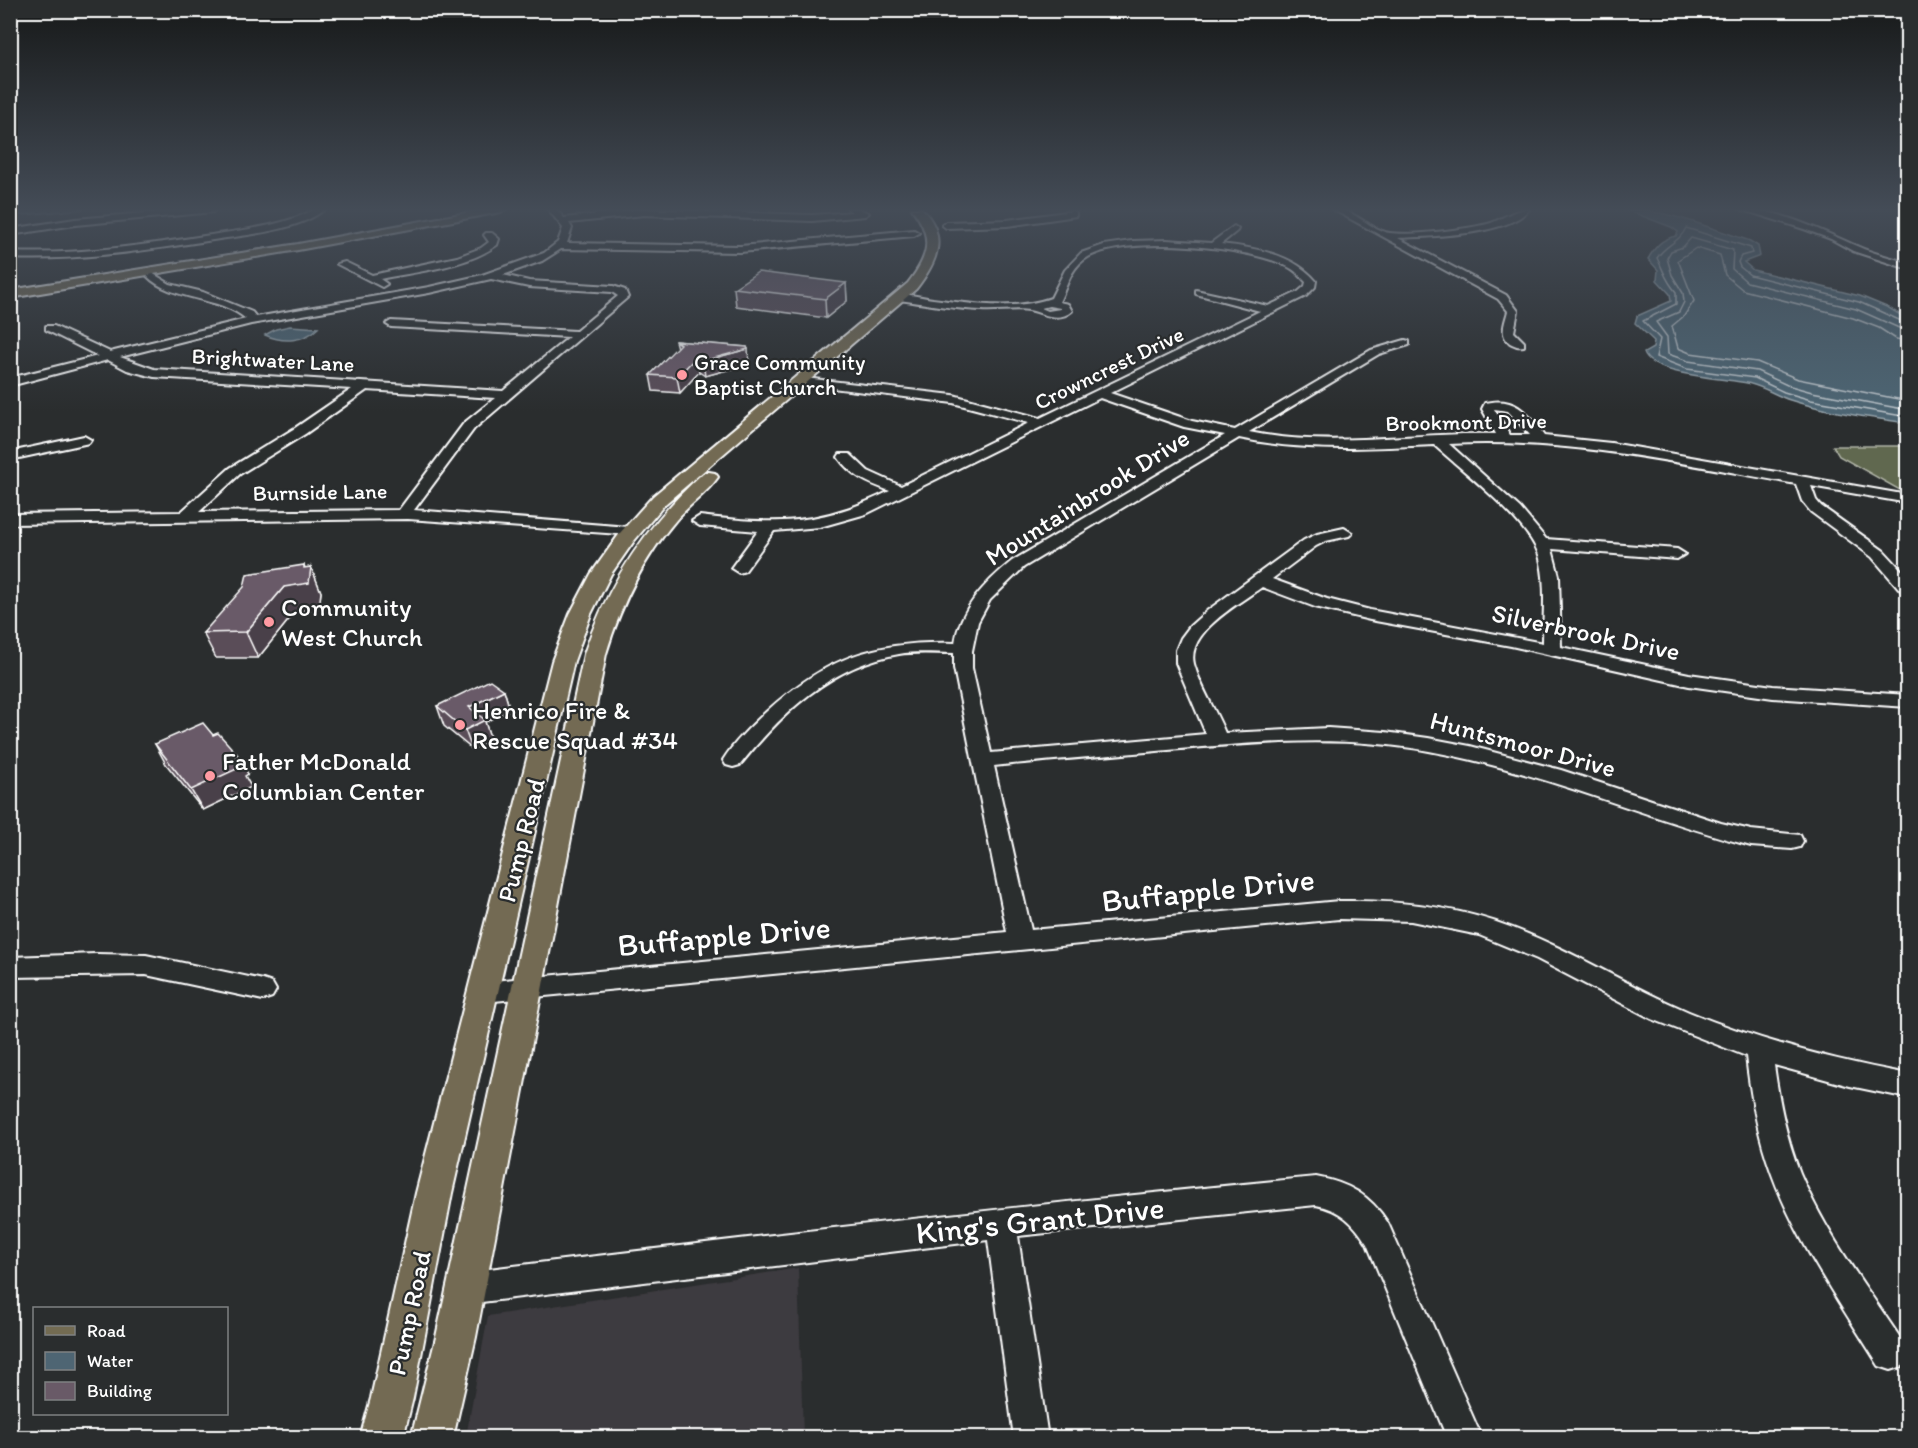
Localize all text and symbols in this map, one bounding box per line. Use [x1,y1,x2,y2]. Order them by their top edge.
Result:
street label: Crowncrest Drive [1030,320,1188,416]
street label: Brightwater Lane [191,342,355,378]
place label: Grace Community Baptist Church [694,349,866,401]
marker: Grace Community Baptist Church [675,368,689,382]
street label: Brookmont Drive [1385,407,1547,437]
street label: Mountainbrook Drive [979,421,1195,573]
street label: Burnside Lane [252,477,388,507]
place label: Community West Church [281,591,423,653]
street label: Silverbrook Drive [1489,596,1683,668]
marker: Community West Church [262,615,276,629]
place label: Henrico Fire & Rescue Squad #34 [472,694,678,756]
street label: Huntsmoor Drive [1427,704,1619,784]
marker: Henrico Fire & Rescue Squad #34 [453,718,467,732]
place label: Father McDonald Columbian Center [222,745,425,807]
marker: Father McDonald Columbian Center [203,769,217,783]
street label: Pump Road [490,775,552,905]
street label: Buffapple Drive [1100,860,1316,920]
street label: Buffapple Drive [616,908,832,964]
street label: King's Grant Drive [914,1188,1166,1252]
street label: Pump Road [380,1248,438,1378]
legend [33,1307,228,1415]
text: Road [87,1320,126,1342]
text: Water [87,1350,133,1372]
text: Building [87,1380,153,1402]

